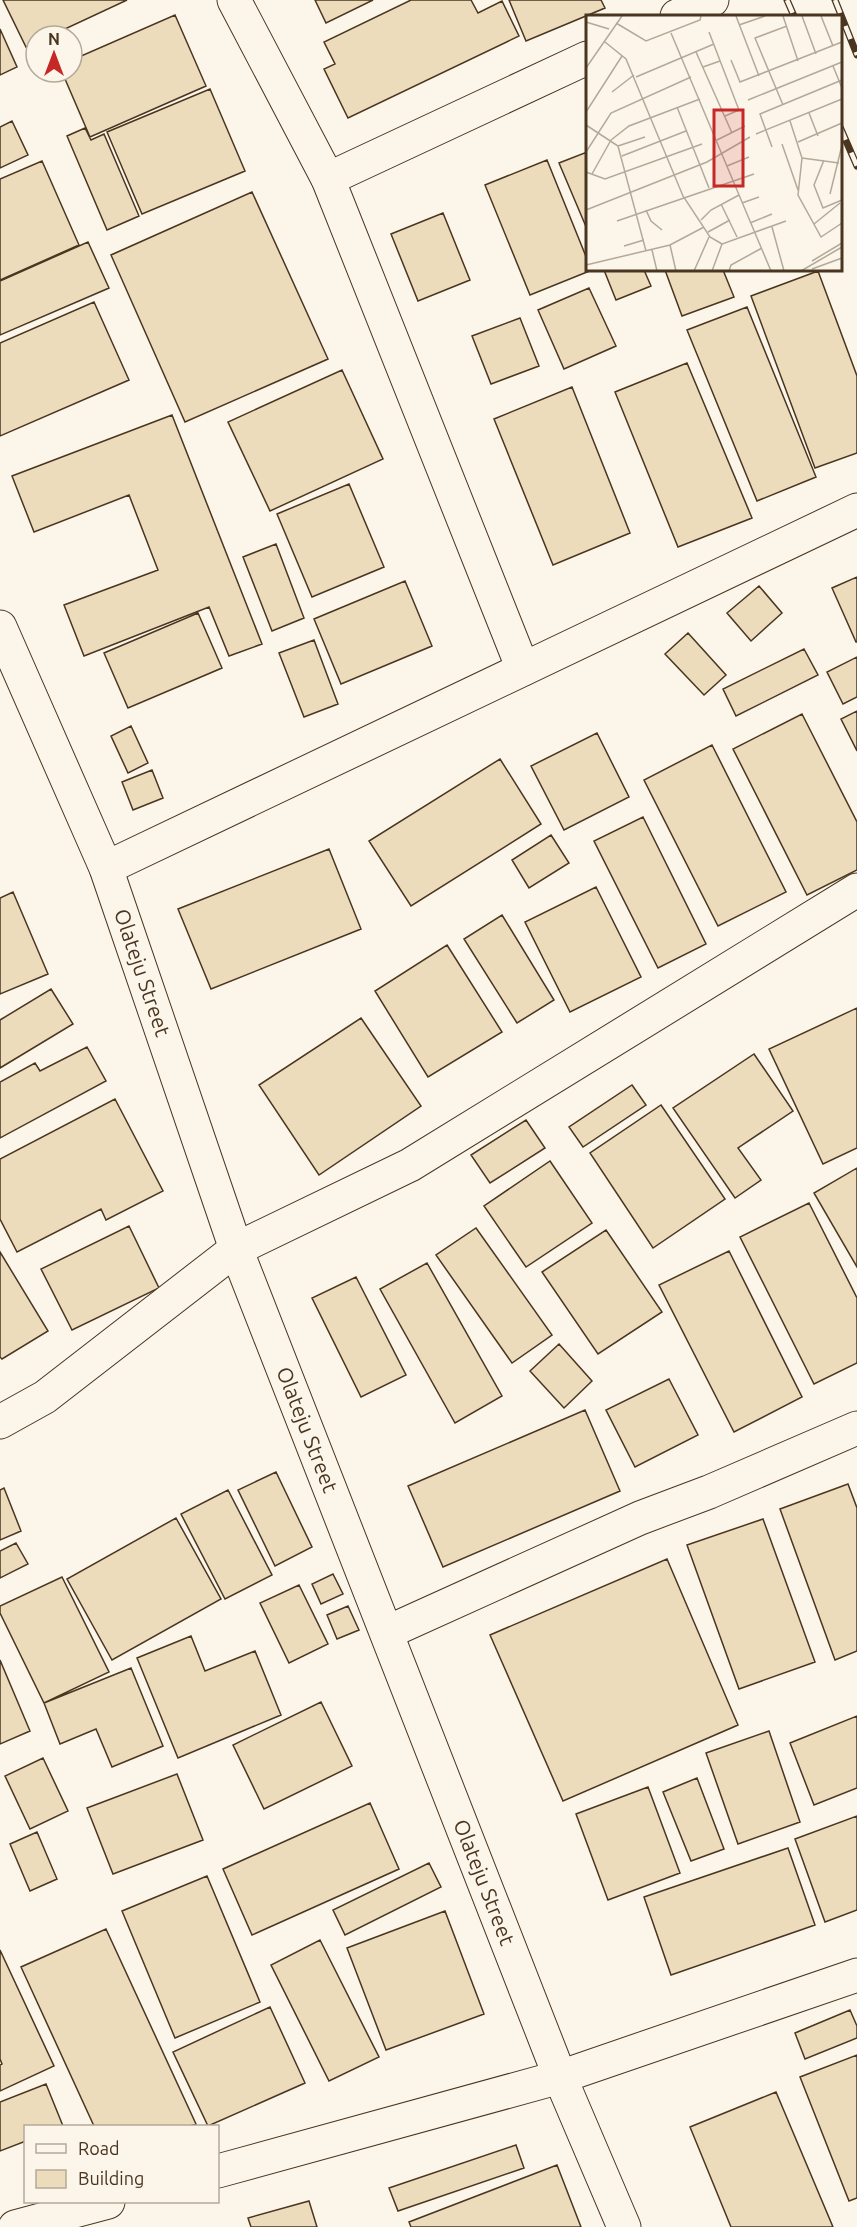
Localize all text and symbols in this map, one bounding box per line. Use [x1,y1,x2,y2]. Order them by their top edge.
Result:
inset map [586,15,842,272]
north arrow [24,24,84,84]
text: N [48,30,60,48]
street label: Olateju Street [110,906,176,1039]
street label: Olateju Street [272,1363,343,1496]
street label: Olateju Street [449,1816,520,1948]
legend [24,2125,219,2203]
text: Road [78,2138,120,2158]
text: Building [78,2168,144,2188]

